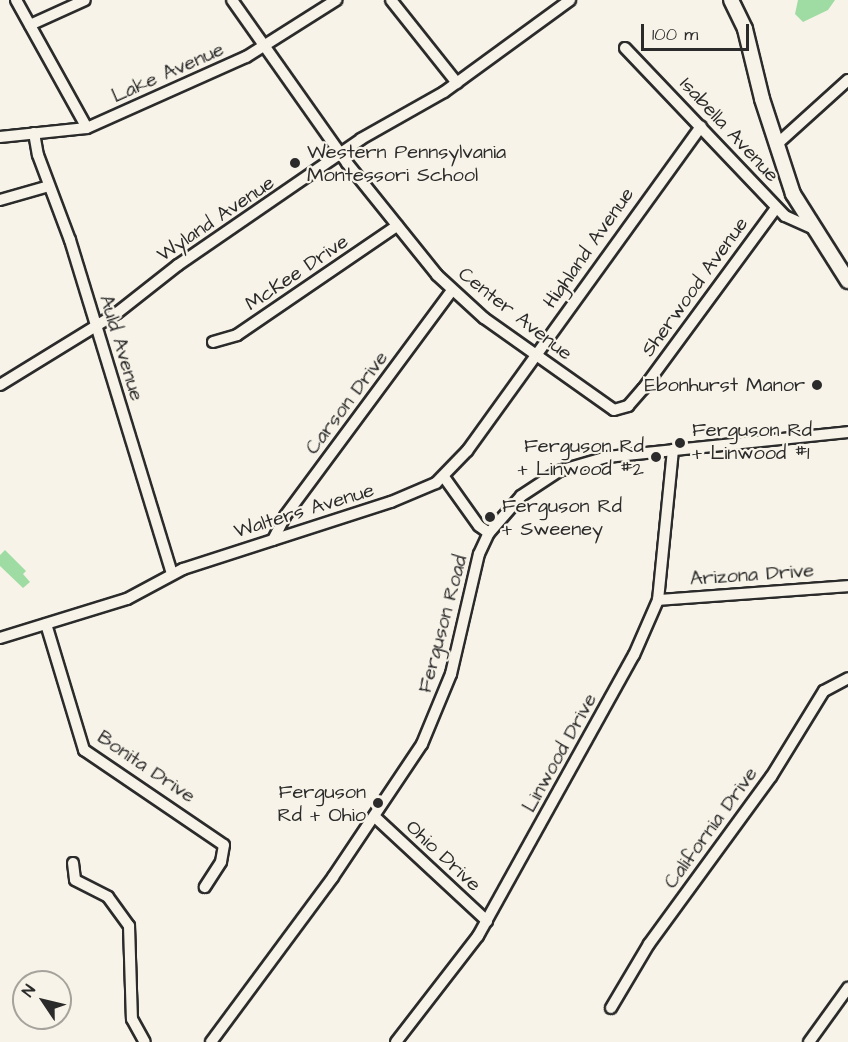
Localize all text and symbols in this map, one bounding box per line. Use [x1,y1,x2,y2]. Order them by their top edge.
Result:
scale bar [644,12,752,50]
text: 100 m [652,22,698,47]
street label: Lake Avenue [108,38,228,108]
street label: Isabella Avenue [674,73,784,187]
place label: Western Pennsylvania Montessori School [307,140,506,187]
marker: Western Pennsylvania Montessori School [288,156,302,170]
street label: Wyland Avenue [153,171,279,267]
street label: Highland Avenue [538,183,640,313]
street label: Sherwood Avenue [636,213,754,361]
street label: McKee Drive [241,230,353,316]
street label: Center Avenue [453,262,577,366]
street label: Auld Avenue [94,292,148,404]
street label: Carson Drive [300,347,394,459]
place label: Ebonhurst Manor [644,373,805,397]
marker: Ebonhurst Manor [810,378,824,392]
place label: Ferguson Rd + Linwood #1 [692,419,812,466]
place label: Ferguson Rd + Linwood #2 [517,434,644,481]
marker: Ferguson Rd + Linwood #1 [673,436,687,450]
marker: Ferguson Rd + Linwood #2 [649,450,663,464]
street label: Walters Avenue [231,478,377,544]
place label: Ferguson Rd + Sweeney [502,494,622,541]
marker: Ferguson Rd + Sweeney [483,510,497,524]
street label: Ferguson Road [413,553,473,695]
street label: Arizona Drive [689,559,815,591]
street label: Linwood Drive [517,689,603,817]
street label: Bonita Drive [92,725,200,809]
street label: California Drive [659,763,763,893]
place label: Ferguson Rd + Ohio [277,780,366,827]
marker: Ferguson Rd + Ohio [371,796,385,810]
street label: Ohio Drive [401,815,485,897]
north arrow [12,970,72,1030]
text: N [17,980,41,1001]

